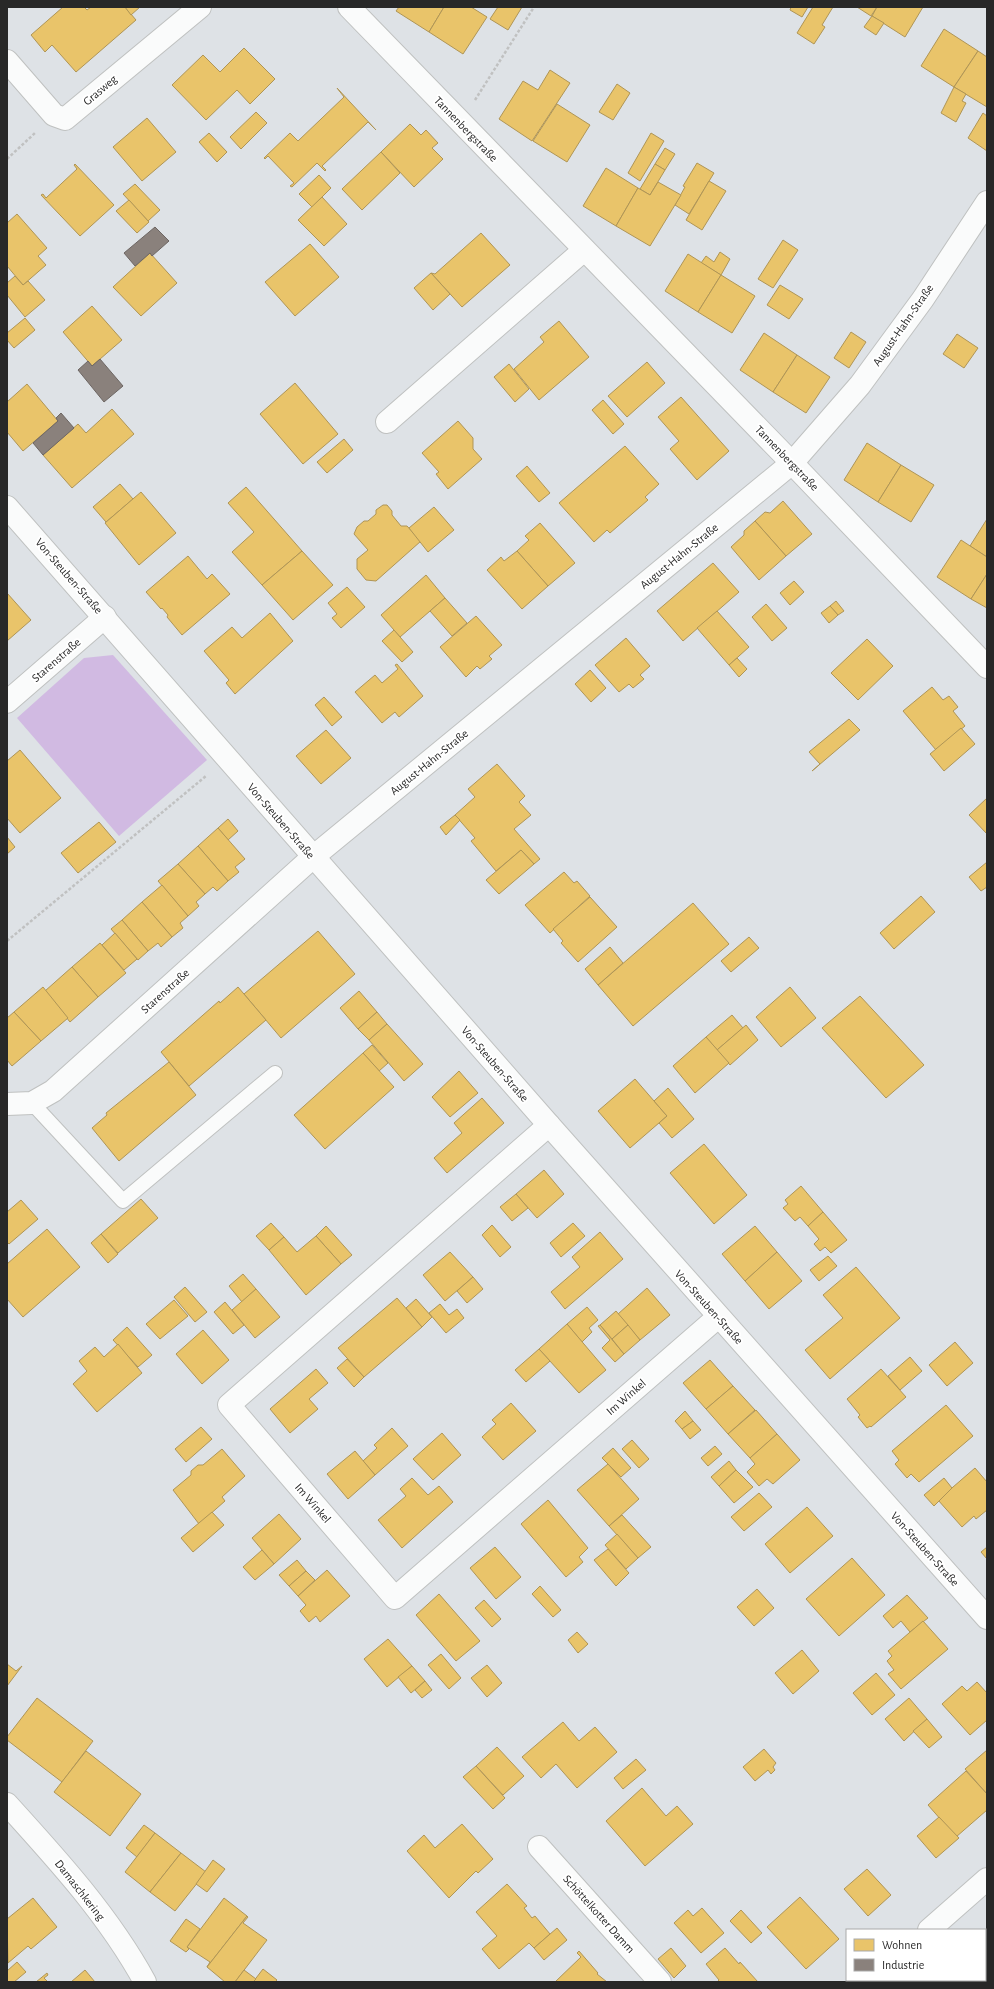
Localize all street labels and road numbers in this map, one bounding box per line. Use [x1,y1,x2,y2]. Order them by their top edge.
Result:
street label: Grasweg [81,72,119,107]
street label: Tannenbergstraße [432,94,500,164]
street label: August-Hahn-Straße [870,282,936,368]
street label: Tannenbergstraße [753,423,821,493]
street label: August-Hahn-Straße [638,521,720,591]
street label: Von-Steuben-Straße [33,536,105,616]
street label: Starenstraße [29,636,83,684]
street label: August-Hahn-Straße [388,727,470,797]
street label: Von-Steuben-Straße [245,781,317,861]
street label: Starenstraße [139,966,191,1016]
street label: Von-Steuben-Straße [459,1024,531,1104]
street label: Von-Steuben-Straße [673,1268,745,1346]
street label: Im Winkel [604,1377,648,1417]
street label: Im Winkel [293,1481,333,1525]
street label: Von-Steuben-Straße [889,1510,961,1588]
street label: Damaschkering [53,1857,107,1923]
street label: Schöttelkotter Damm [561,1873,637,1955]

